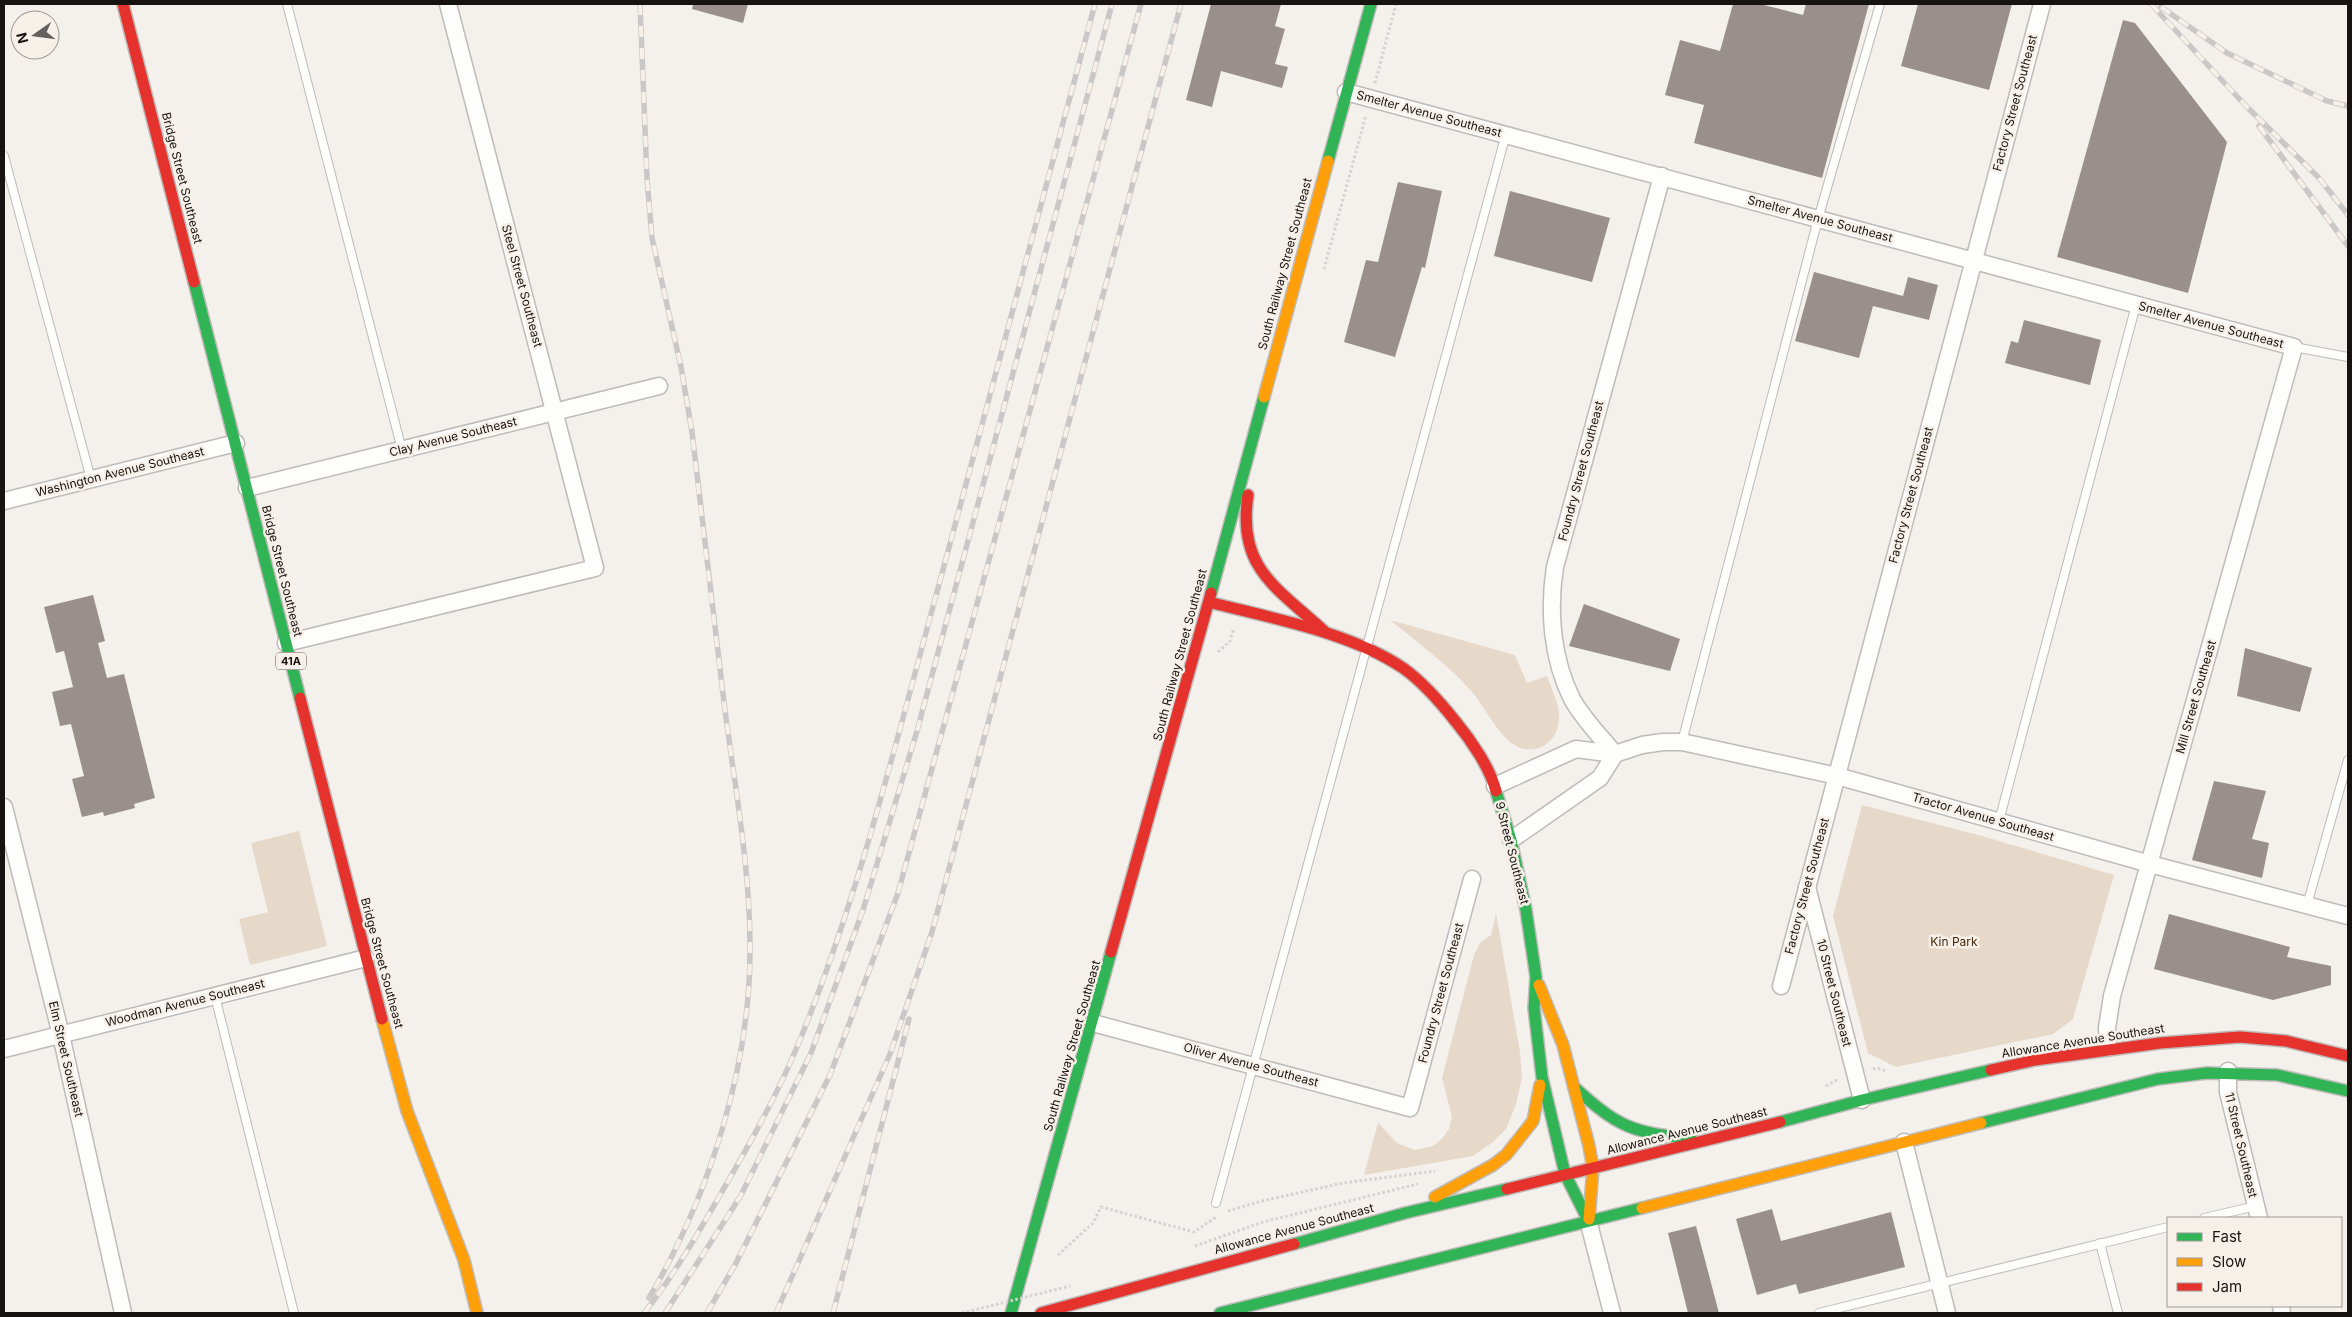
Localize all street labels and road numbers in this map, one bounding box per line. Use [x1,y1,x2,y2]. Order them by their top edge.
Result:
street label: Factory Street Southeast [1989,33,2040,173]
street label: Smelter Avenue Southeast [1355,87,1503,140]
street label: Bridge Street Southeast [159,111,206,245]
street label: South Railway Street Southeast [1254,176,1315,352]
street label: Smelter Avenue Southeast [1746,192,1894,245]
street label: Steel Street Southeast [499,223,546,349]
street label: Smelter Avenue Southeast [2137,298,2285,351]
street label: Foundry Street Southeast [1555,399,1606,543]
street label: Clay Avenue Southeast [388,413,518,460]
street label: Factory Street Southeast [1885,425,1936,565]
street label: Washington Avenue Southeast [34,443,206,500]
street label: Bridge Street Southeast [259,504,306,638]
street label: South Railway Street Southeast [1149,567,1210,743]
street label: Mill Street Southeast [2172,638,2219,755]
road number: 41A [276,652,306,669]
street label: Tractor Avenue Southeast [1911,789,2056,844]
street label: 9 Street Southeast [1492,800,1533,906]
street label: Factory Street Southeast [1781,816,1832,956]
street label: Bridge Street Southeast [358,896,407,1030]
street label: Foundry Street Southeast [1415,921,1466,1065]
street label: 10 Street Southeast [1814,938,1855,1048]
street label: South Railway Street Southeast [1040,958,1103,1133]
street label: Woodman Avenue Southeast [104,975,266,1030]
street label: Elm Street Southeast [46,1000,87,1118]
street label: Allowance Avenue Southeast [2000,1020,2165,1061]
street label: Oliver Avenue Southeast [1182,1039,1320,1090]
street label: 11 Street Southeast [2222,1091,2261,1199]
street label: Allowance Avenue Southeast [1605,1103,1769,1158]
street label: Allowance Avenue Southeast [1212,1200,1375,1257]

